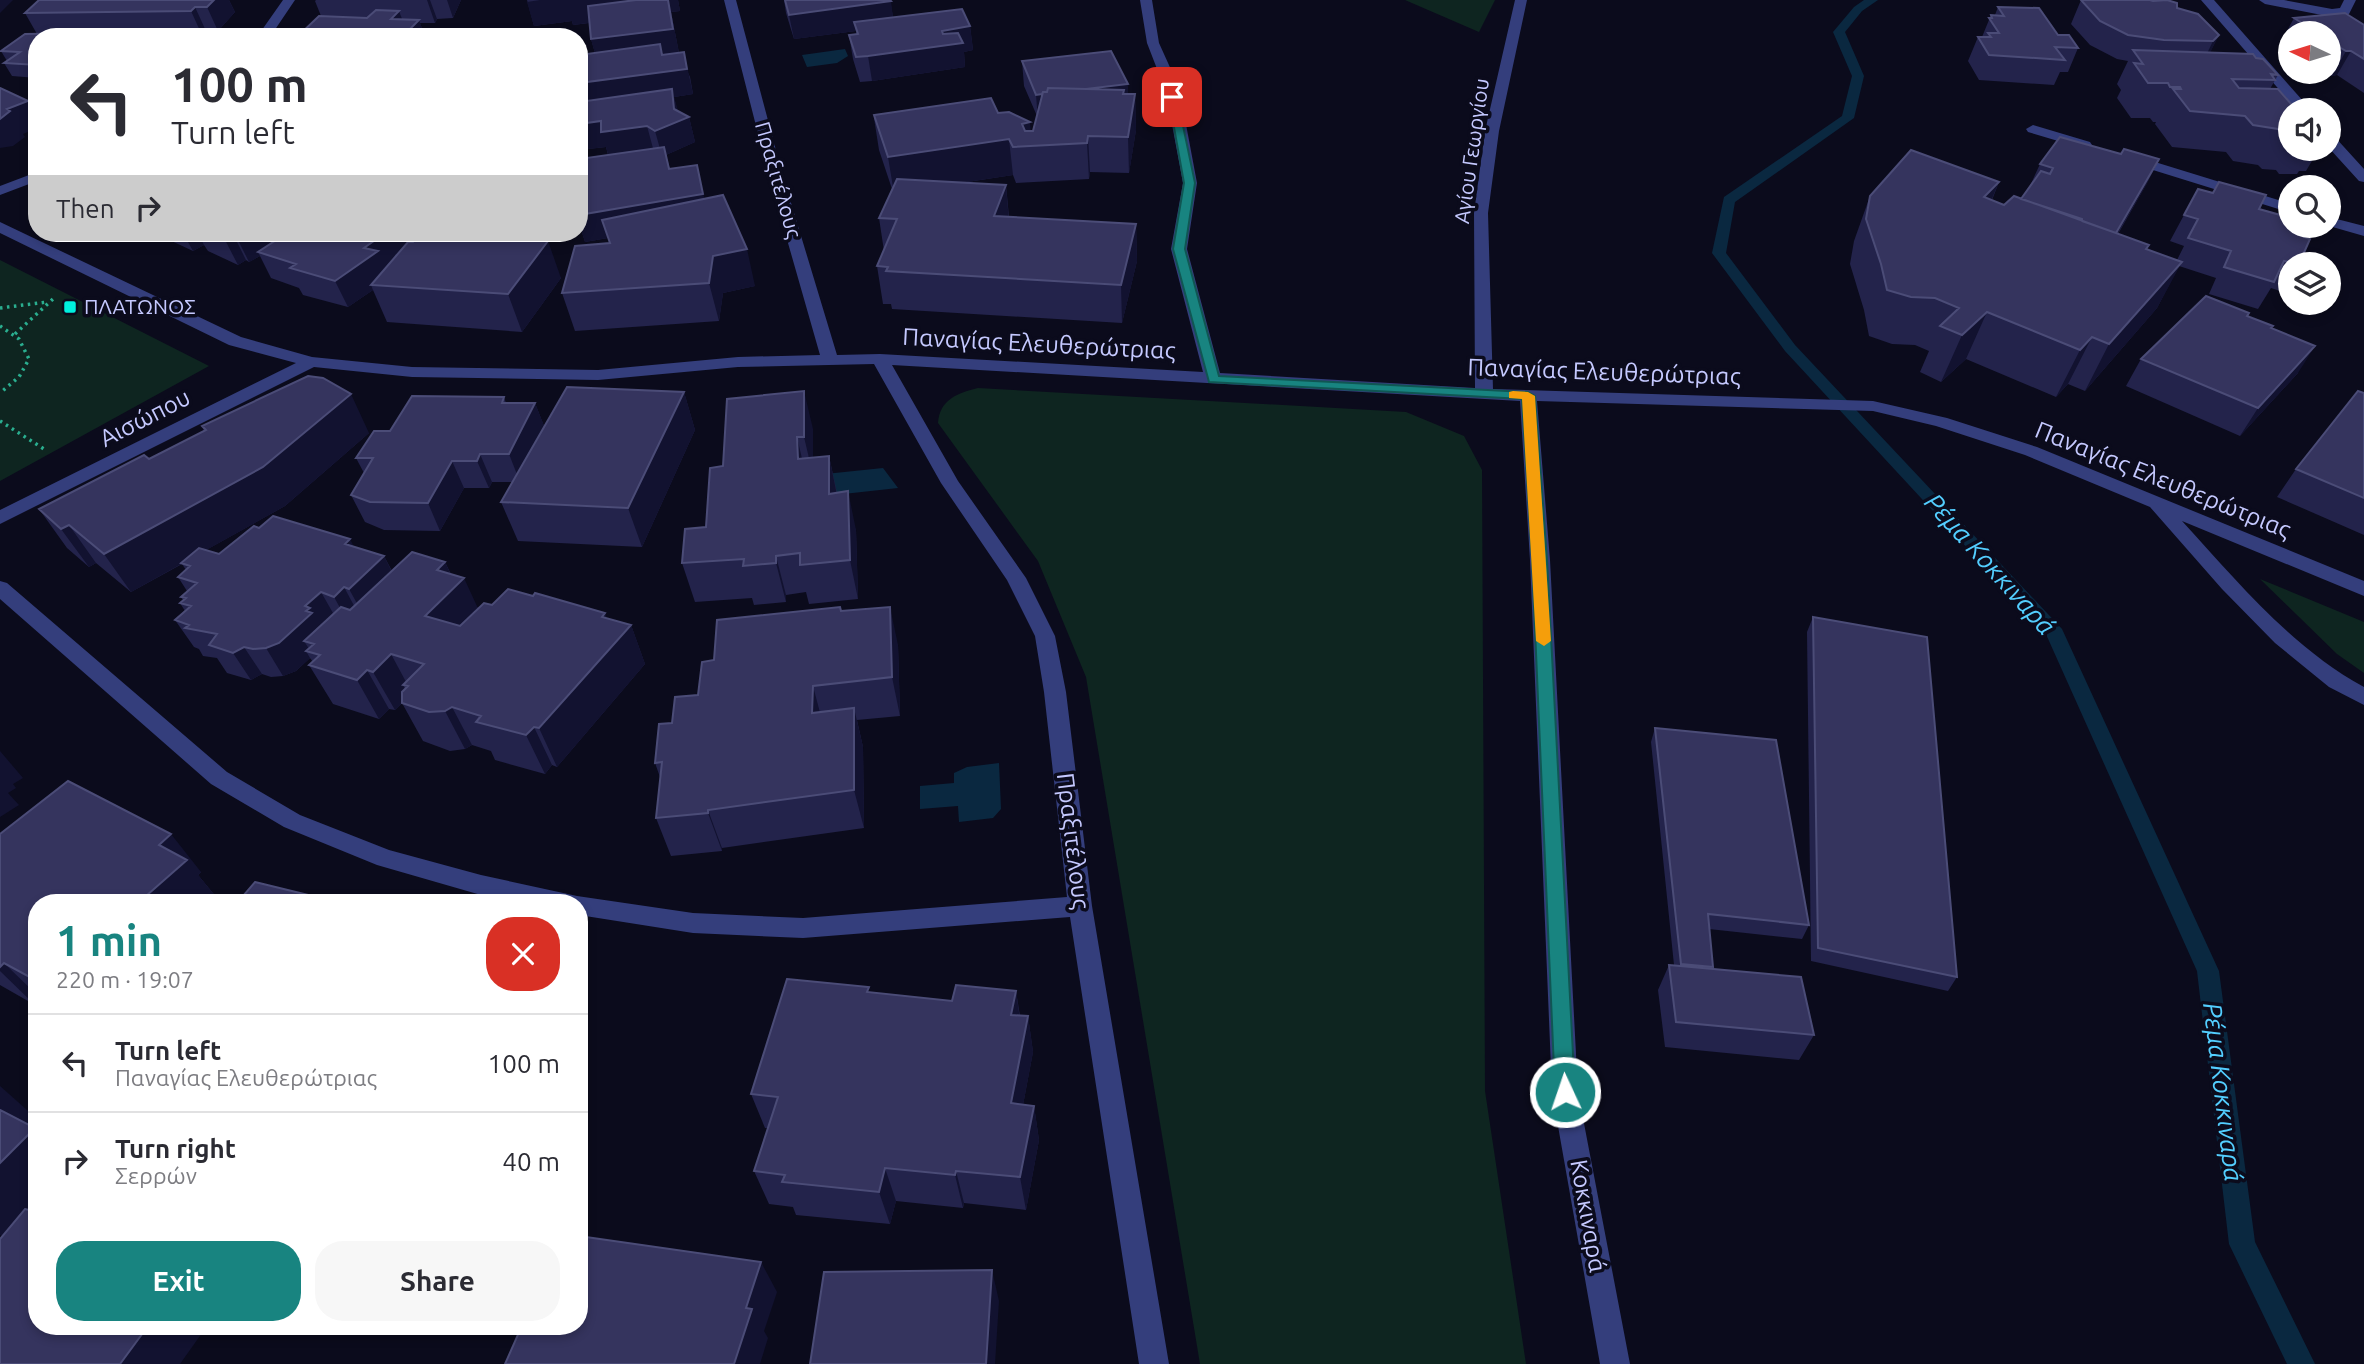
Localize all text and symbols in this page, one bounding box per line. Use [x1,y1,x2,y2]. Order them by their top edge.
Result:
north arrow [2278,21,2342,84]
map controls [2278,21,2341,315]
icon: left [56,56,147,147]
text: 100 m [171,56,308,111]
pin [1142,67,1202,127]
street label: Αγίου Γεωργίου [1449,77,1493,225]
icon: arrive [1153,78,1191,116]
button: sound [2278,98,2341,161]
text: Turn left [171,114,295,150]
street label: Πραξιτέλους [750,119,807,241]
button: search [2278,175,2341,238]
icon: right [129,189,167,227]
text: Then [56,194,115,223]
button: layers [2278,252,2341,315]
place label: ΠΛΑΤΩΝΟΣ [84,294,196,318]
marker: ΠΛΑΤΩΝΟΣ [62,299,78,315]
street label: Παναγίας Ελευθερώτριας [902,323,1176,364]
street label: Παναγίας Ελευθερώτριας [1467,353,1741,390]
street label: Αισώπου [95,383,195,452]
street label: Παναγίας Ελευθερώτριας [2031,416,2295,543]
water label: Ρέμα Κοκκιναρά [1919,487,2061,640]
street label: Πραξιτέλους [1052,771,1095,911]
text: 1 min [56,917,162,964]
button: close [486,917,560,991]
text: 220 m · 19:07 [56,967,194,992]
water label: Ρέμα Κοκκιναρά [2198,1001,2249,1183]
text: Turn left [115,1036,221,1065]
icon: left [56,1044,94,1082]
text: 100 m [488,1049,560,1078]
position arrow [1528,1055,1602,1129]
text: Παναγίας Ελευθερώτριας [115,1065,377,1090]
text: Turn right [115,1134,236,1163]
icon: right [56,1142,94,1180]
text: 40 m [502,1147,560,1176]
street label: Κοκκιναρά [1565,1158,1612,1274]
text: Σερρών [115,1163,197,1188]
button: Exit [56,1241,301,1321]
button: Share [315,1241,560,1321]

